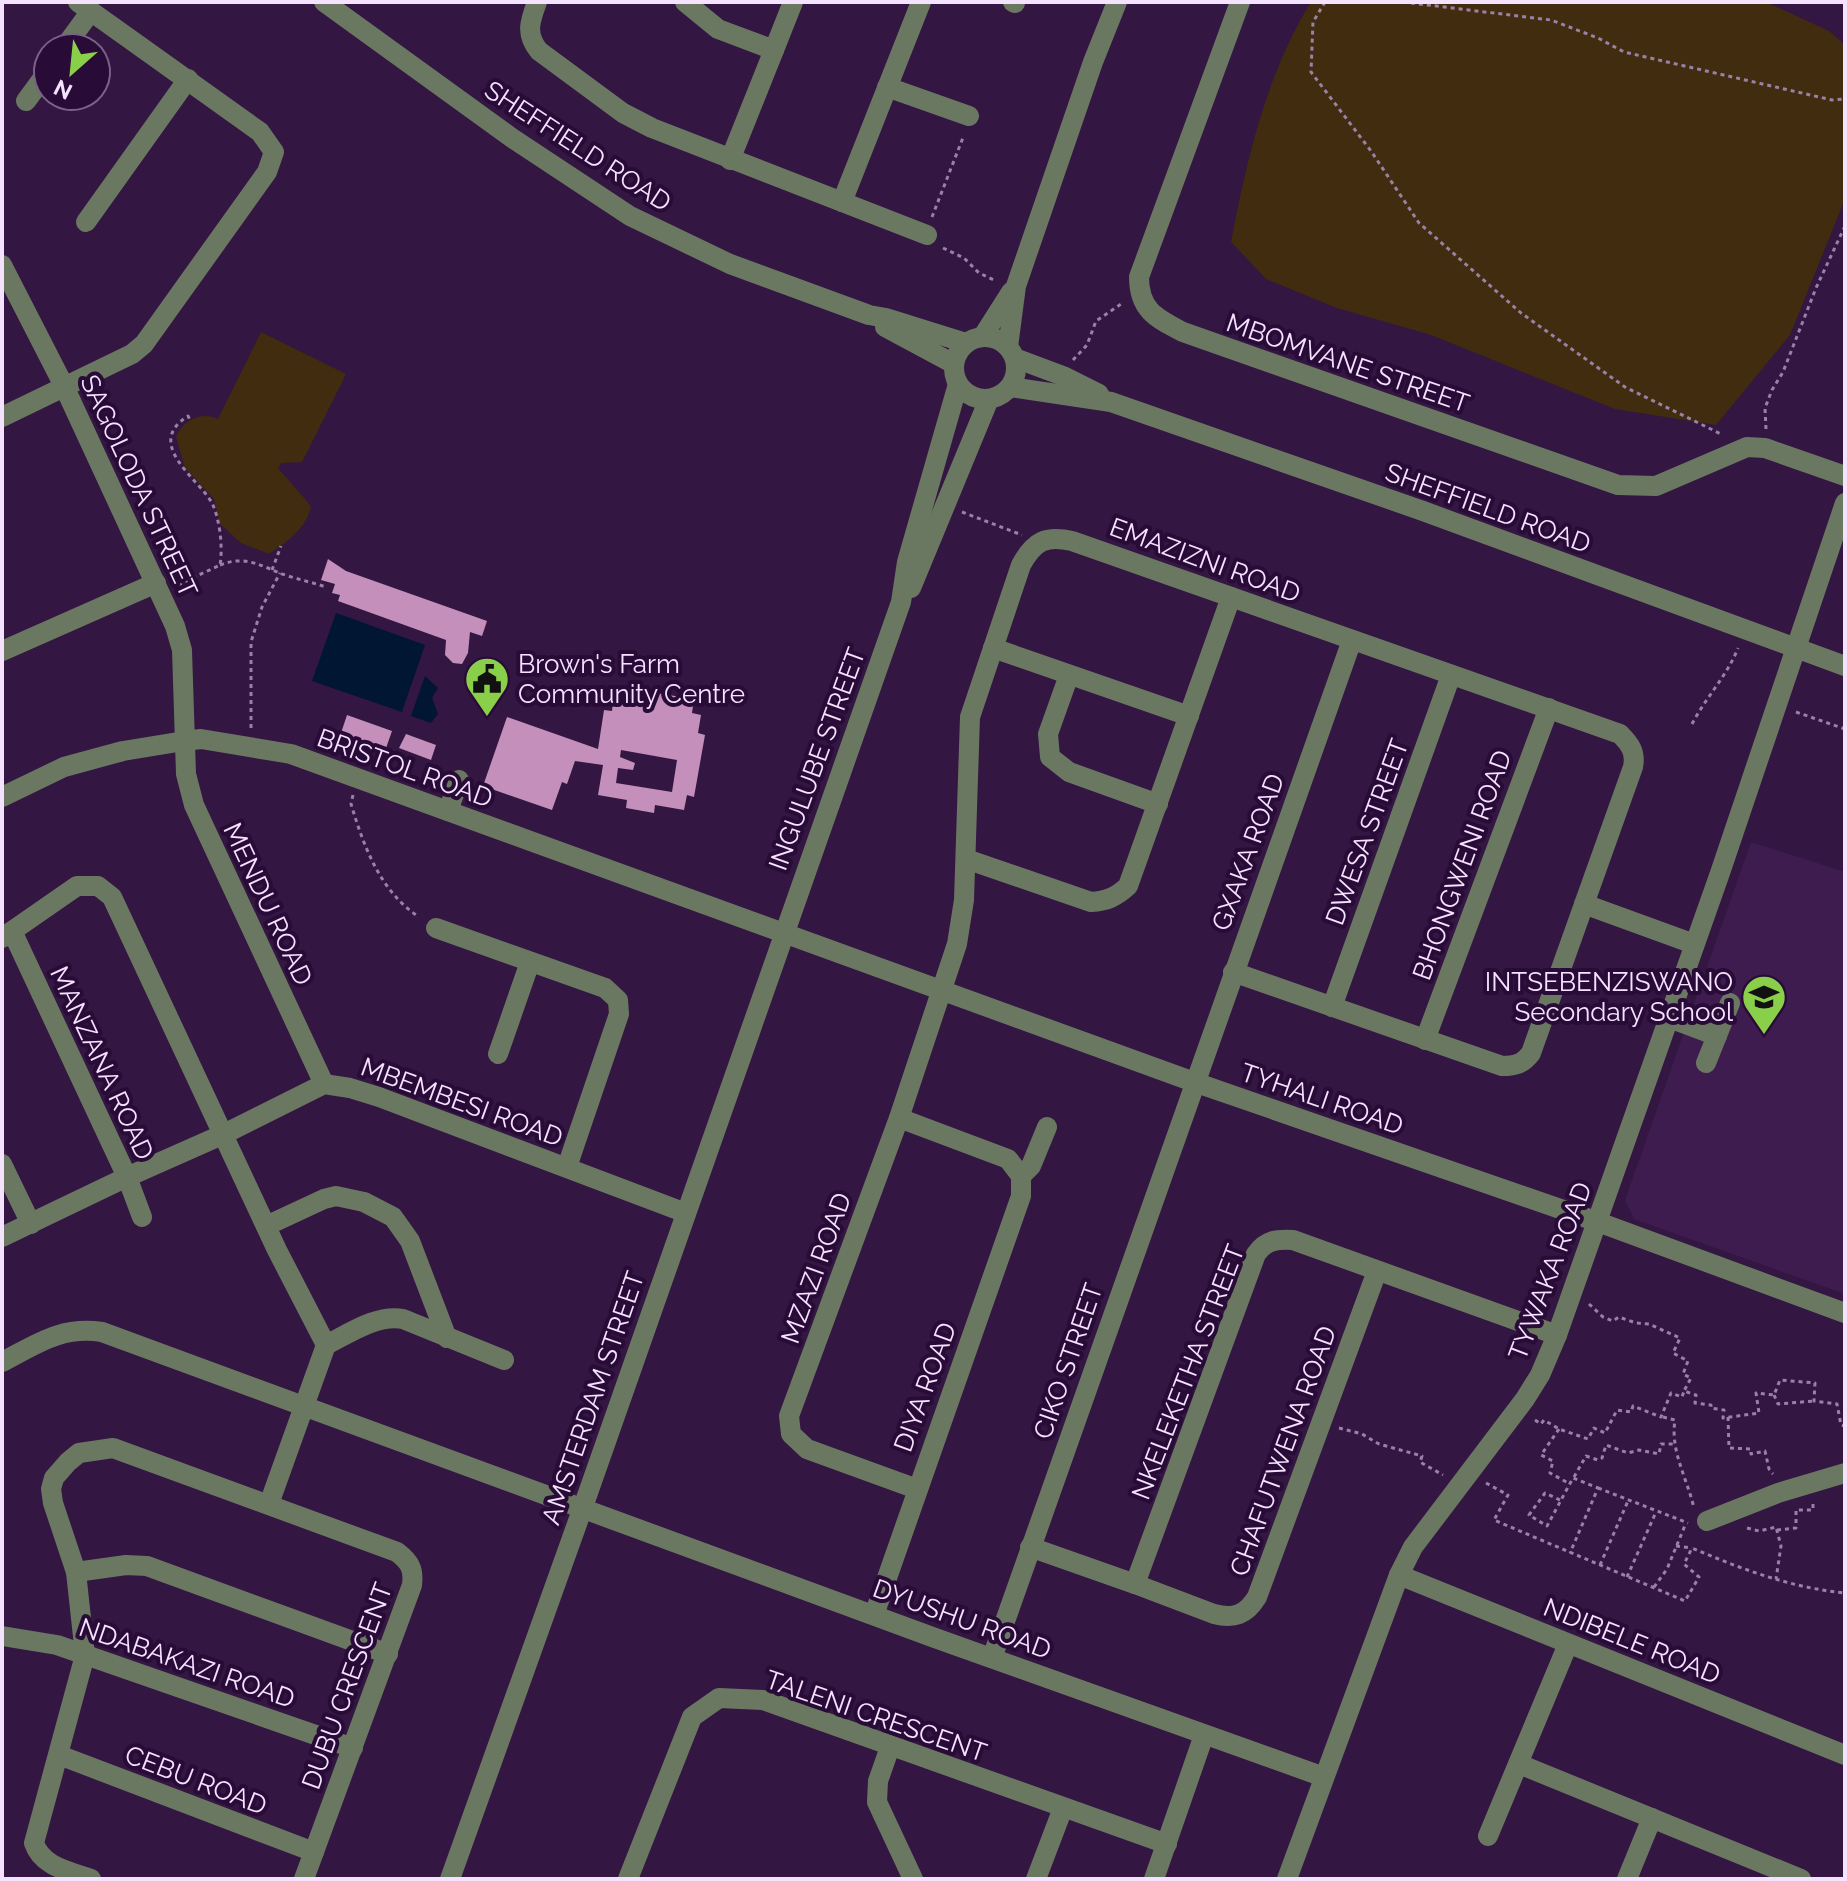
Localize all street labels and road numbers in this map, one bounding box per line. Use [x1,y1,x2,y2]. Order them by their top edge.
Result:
street label: SHEFFIELD ROAD [479,75,677,217]
street label: MBOMVANE STREET [1223,307,1473,419]
street label: SAGOLODA STREET [74,370,204,602]
street label: SHEFFIELD ROAD [1381,457,1595,559]
street label: EMAZIZNI ROAD [1106,512,1304,608]
street label: INGULUBE STREET [763,643,871,874]
street label: BRISTOL ROAD [313,722,497,814]
street label: DWESA STREET [1319,735,1415,929]
street label: BHONGWENI ROAD [1406,746,1518,984]
street label: GXAKA ROAD [1206,769,1290,935]
street label: MENDU ROAD [217,818,319,990]
street label: MANZANA ROAD [44,962,160,1164]
street label: MBEMBESI ROAD [357,1052,567,1152]
street label: TYHALI ROAD [1237,1057,1407,1141]
street label: TYWAKA ROAD [1502,1178,1598,1364]
street label: MZAZI ROAD [775,1189,857,1347]
street label: NKELEKETHA STREET [1125,1240,1251,1504]
street label: AMSTERDAM STREET [536,1267,651,1529]
street label: CIKO STREET [1027,1279,1109,1443]
street label: DIYA ROAD [888,1318,962,1456]
street label: CHAFUTWENA ROAD [1224,1322,1342,1580]
street label: DYUSHU ROAD [869,1573,1055,1665]
street label: DUBU CRESCENT [296,1578,398,1793]
street label: NDIBELE ROAD [1539,1592,1725,1690]
street label: NDABAKAZI ROAD [75,1612,299,1714]
street label: TALENI CRESCENT [762,1664,991,1768]
street label: CEBU ROAD [121,1739,271,1821]

